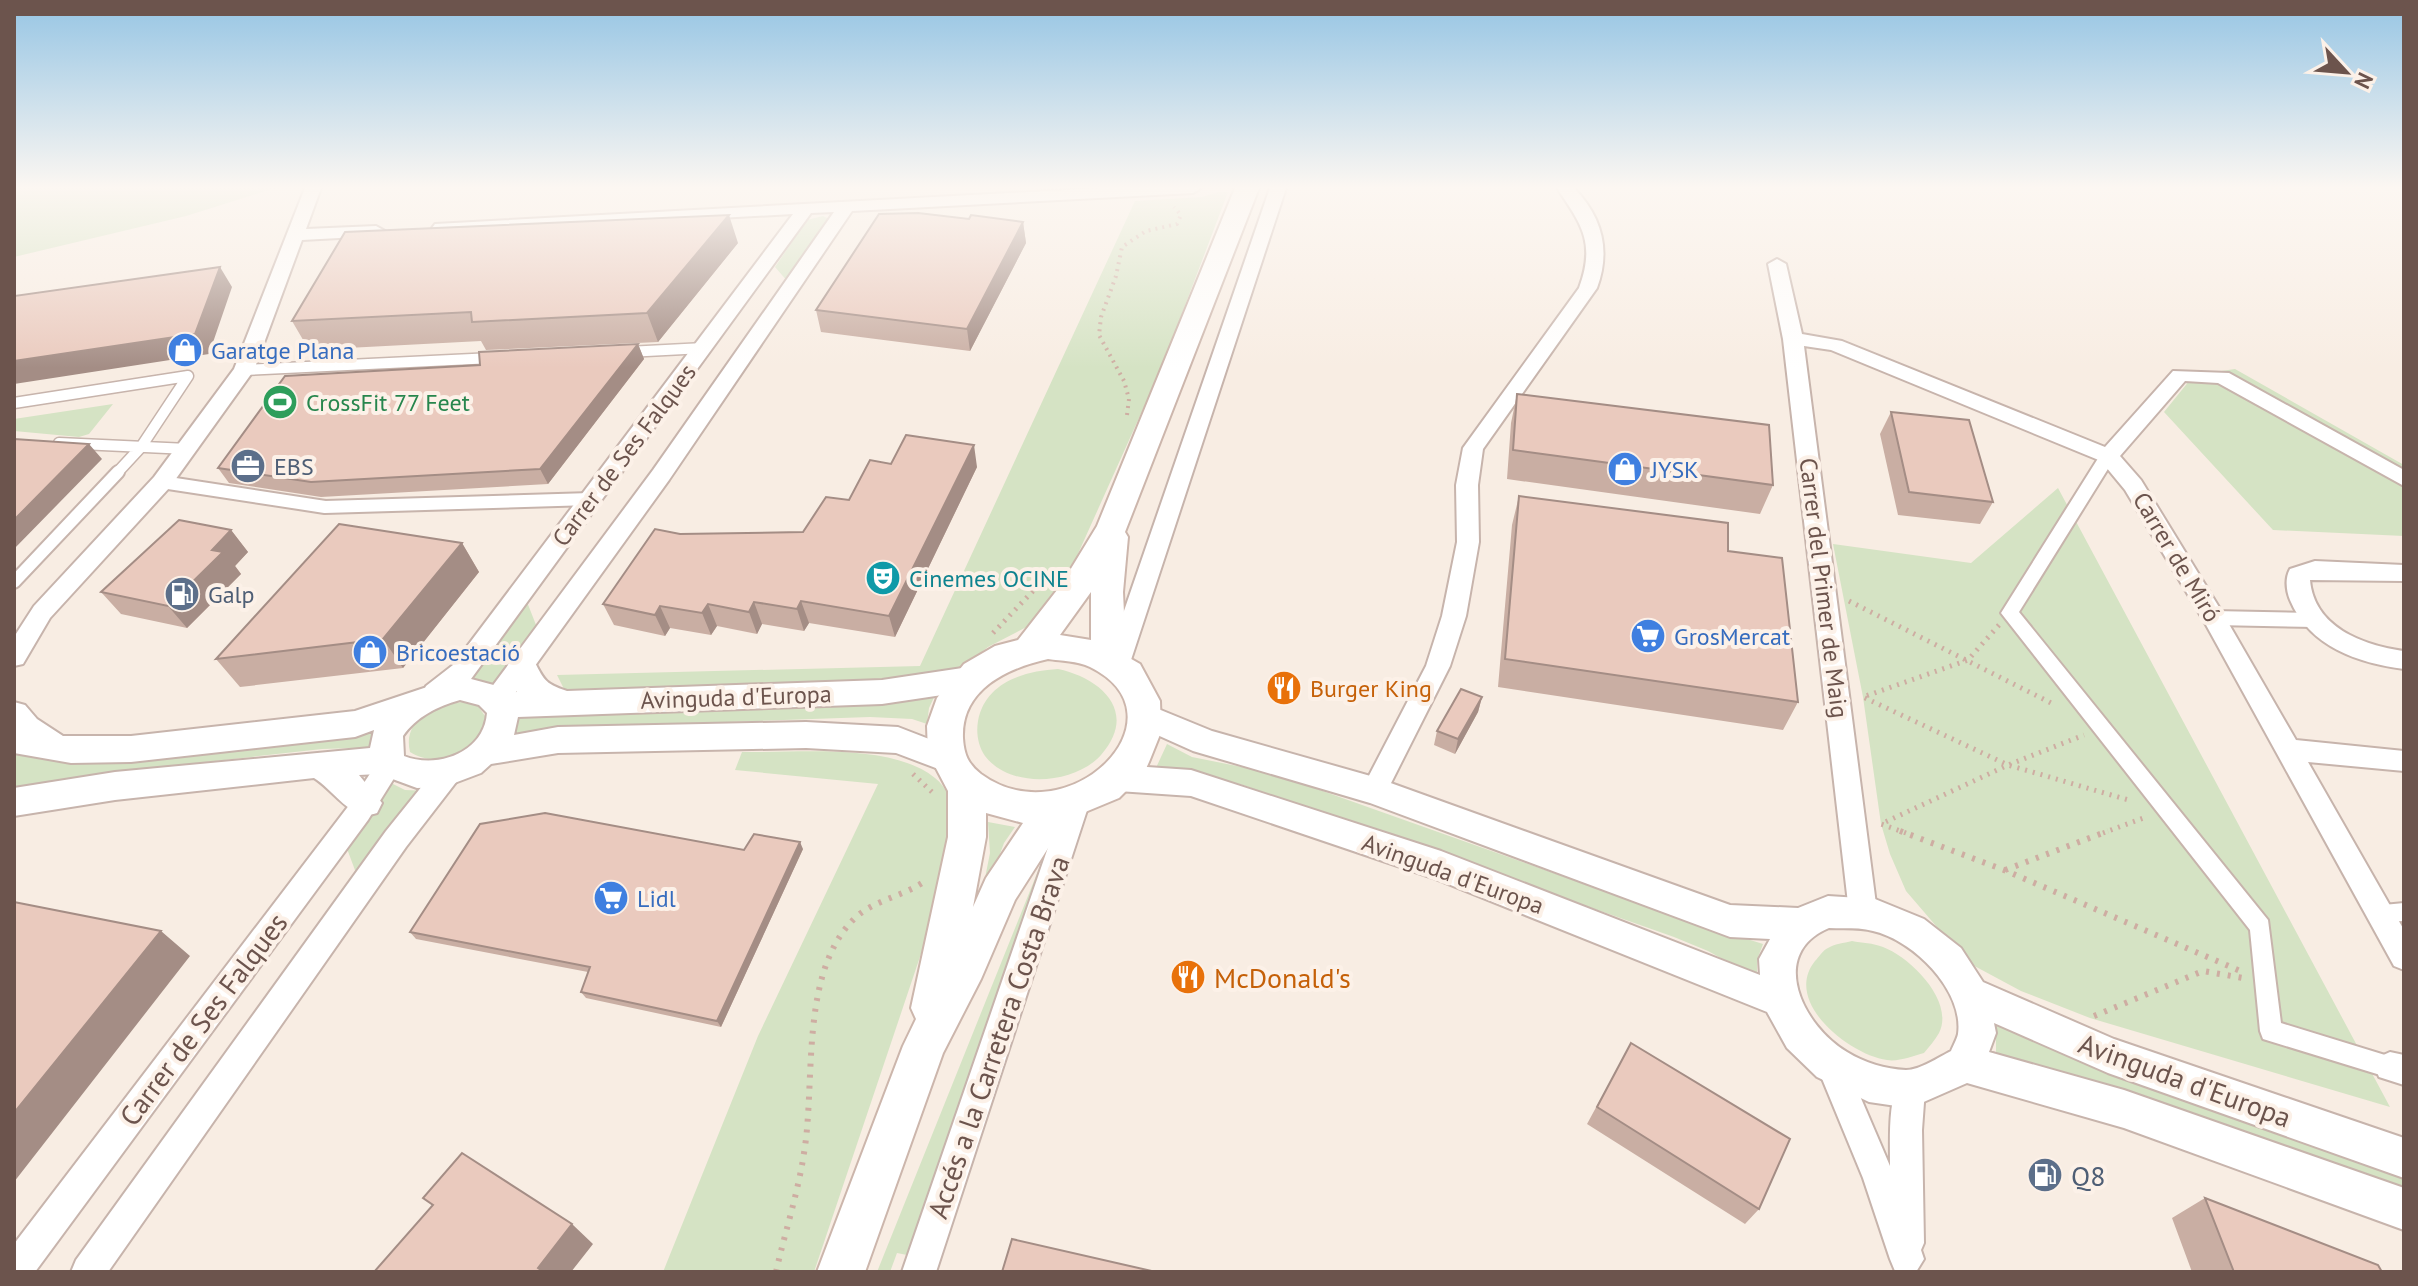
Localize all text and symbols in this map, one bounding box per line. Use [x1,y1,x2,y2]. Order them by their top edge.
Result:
north arrow [2306,32,2386,112]
text: N [2348,68,2380,93]
shop icon: Garatge Plana [166,331,204,369]
place label: Garatge Plana [211,335,354,366]
street label: Carrer de Ses Falques [545,358,703,552]
sports icon: CrossFit 77 Feet [261,383,299,421]
place label: CrossFit 77 Feet [306,387,470,418]
office icon: EBS [229,447,267,485]
shop icon: JYSK [1606,450,1644,488]
place label: EBS [274,451,314,482]
place label: JYSK [1650,454,1699,485]
street label: Carrer del Primer de Maig [1793,456,1855,720]
street label: Carrer de Miró [2126,486,2228,628]
theatre icon: Cinemes OCINE [864,559,902,597]
place label: Cinemes OCINE [909,563,1069,594]
fuel station icon: Galp [163,575,201,613]
place label: Galp [208,579,255,610]
supermarket icon: GrosMercat [1629,617,1667,655]
place label: GrosMercat [1674,621,1790,652]
shop icon: Bricoestació [351,633,389,671]
place label: Bricoestació [396,637,520,668]
restaurant icon: Burger King [1265,669,1303,707]
place label: Burger King [1310,673,1432,704]
street label: Avinguda d'Europa [640,678,832,716]
street label: Avinguda d'Europa [1358,827,1548,921]
street label: Accés a la Carretera Costa Brava [918,851,1078,1223]
supermarket icon: Lidl [592,879,630,917]
place label: Lidl [637,883,676,914]
street label: Carrer de Ses Falques [111,905,295,1133]
restaurant icon: McDonald's [1169,958,1207,996]
place label: McDonald's [1214,959,1351,996]
street label: Avinguda d'Europa [2074,1024,2296,1136]
fuel station icon: Q8 [2026,1156,2064,1194]
place label: Q8 [2071,1157,2105,1194]

